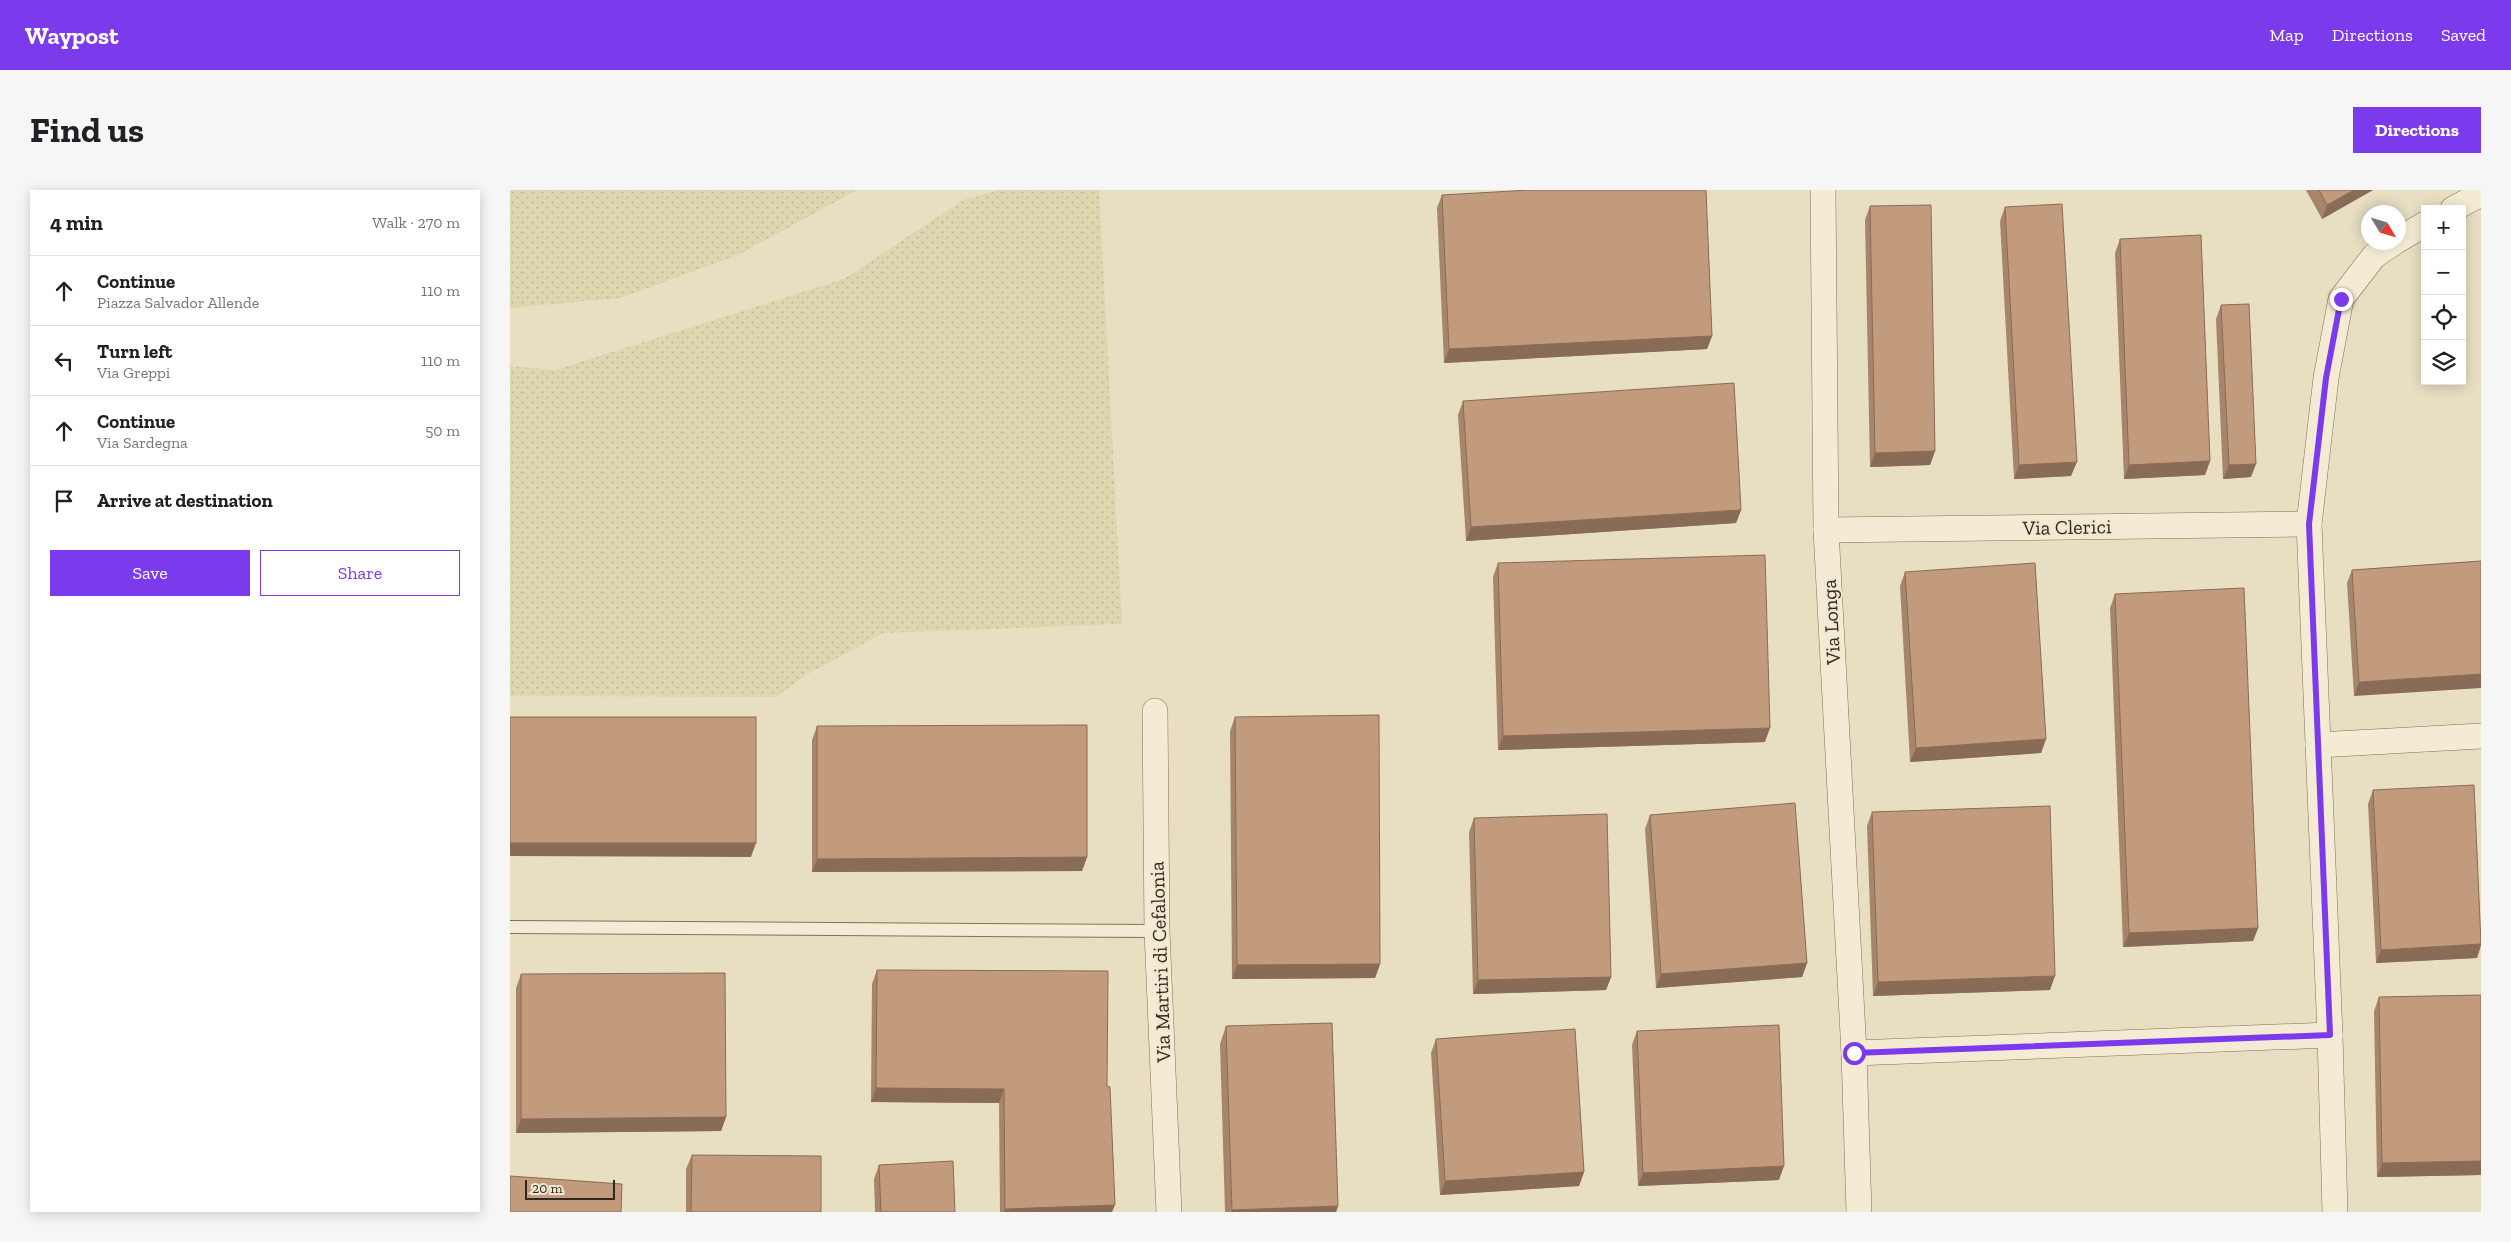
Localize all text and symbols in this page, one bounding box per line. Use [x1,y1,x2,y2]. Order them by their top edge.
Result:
text: Waypost [25,21,119,50]
text: Map [2269,24,2304,46]
text: Directions [2332,24,2413,46]
text: Saved [2441,24,2486,46]
button: Directions [2353,107,2481,153]
text: Find us [30,109,144,151]
north arrow [2361,205,2406,250]
map controls [2421,205,2466,385]
button: + [2421,205,2466,250]
text: 4 min [50,210,103,235]
text: Walk · 270 m [372,213,460,232]
button: − [2421,250,2466,295]
text: Continue [97,270,175,293]
icon: ahead [50,277,78,305]
text: 110 m [421,281,460,300]
route end [2330,288,2353,311]
text: Piazza Salvador Allende [97,293,259,312]
button: locate [2421,295,2466,340]
text: Turn left [97,340,172,363]
button: layers [2421,340,2466,385]
icon: left [50,347,78,375]
text: 110 m [421,351,460,370]
text: Via Greppi [97,363,170,382]
text: Continue [97,410,175,433]
icon: ahead [50,417,78,445]
text: 50 m [425,421,460,440]
text: Via Sardegna [97,433,188,452]
icon: arrive [50,487,78,515]
text: Arrive at destination [97,489,273,512]
street label: Via Clerici [2021,514,2112,540]
button: Save [50,550,250,596]
button: Share [260,550,460,596]
street label: Via Longa [1817,578,1845,666]
street label: Via Martiri di Cefalonia [1144,861,1176,1064]
route start [1843,1042,1866,1065]
scale bar [525,1177,615,1200]
text: 20 m [532,1180,563,1197]

